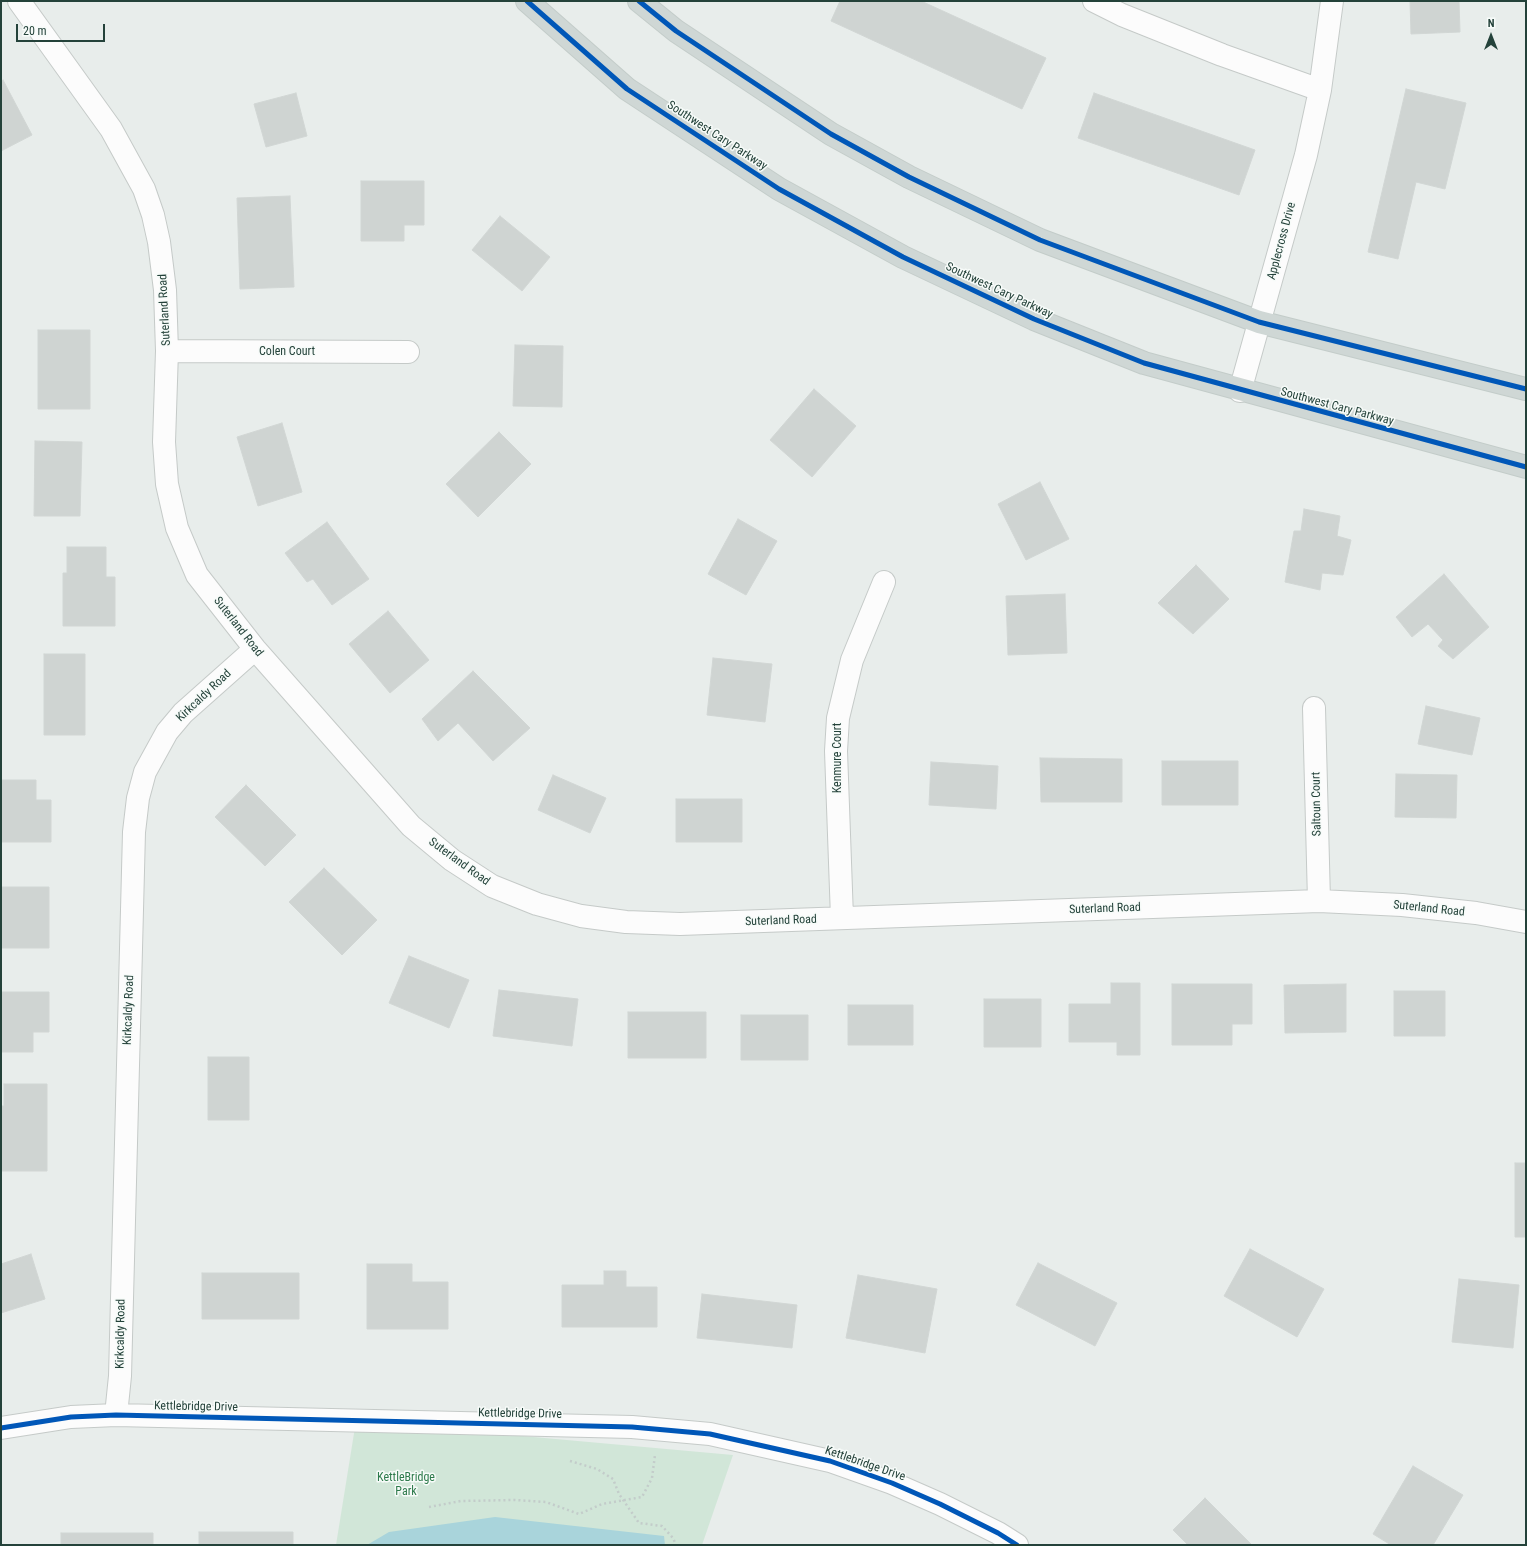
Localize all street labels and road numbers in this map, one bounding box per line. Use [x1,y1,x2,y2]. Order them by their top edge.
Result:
street label: Southwest Cary Parkway [664,98,770,174]
street label: Applecross Drive [1265,201,1299,281]
street label: Southwest Cary Parkway [943,260,1055,322]
street label: Suterland Road [156,274,174,346]
street label: Colen Court [259,345,315,359]
street label: Southwest Cary Parkway [1279,385,1395,429]
street label: Suterland Road [210,594,266,660]
street label: Kirkcaldy Road [173,667,235,725]
street label: Kenmure Court [831,723,845,793]
street label: Saltoun Court [1309,772,1325,836]
street label: Suterland Road [426,835,492,889]
street label: Suterland Road [1392,898,1466,920]
street label: Suterland Road [1069,901,1141,917]
street label: Suterland Road [745,913,817,929]
street label: Kirkcaldy Road [121,975,137,1045]
street label: Kirkcaldy Road [113,1299,129,1369]
street label: Kettlebridge Drive [154,1399,238,1415]
street label: Kettlebridge Drive [478,1406,562,1422]
street label: Kettlebridge Drive [823,1444,907,1484]

